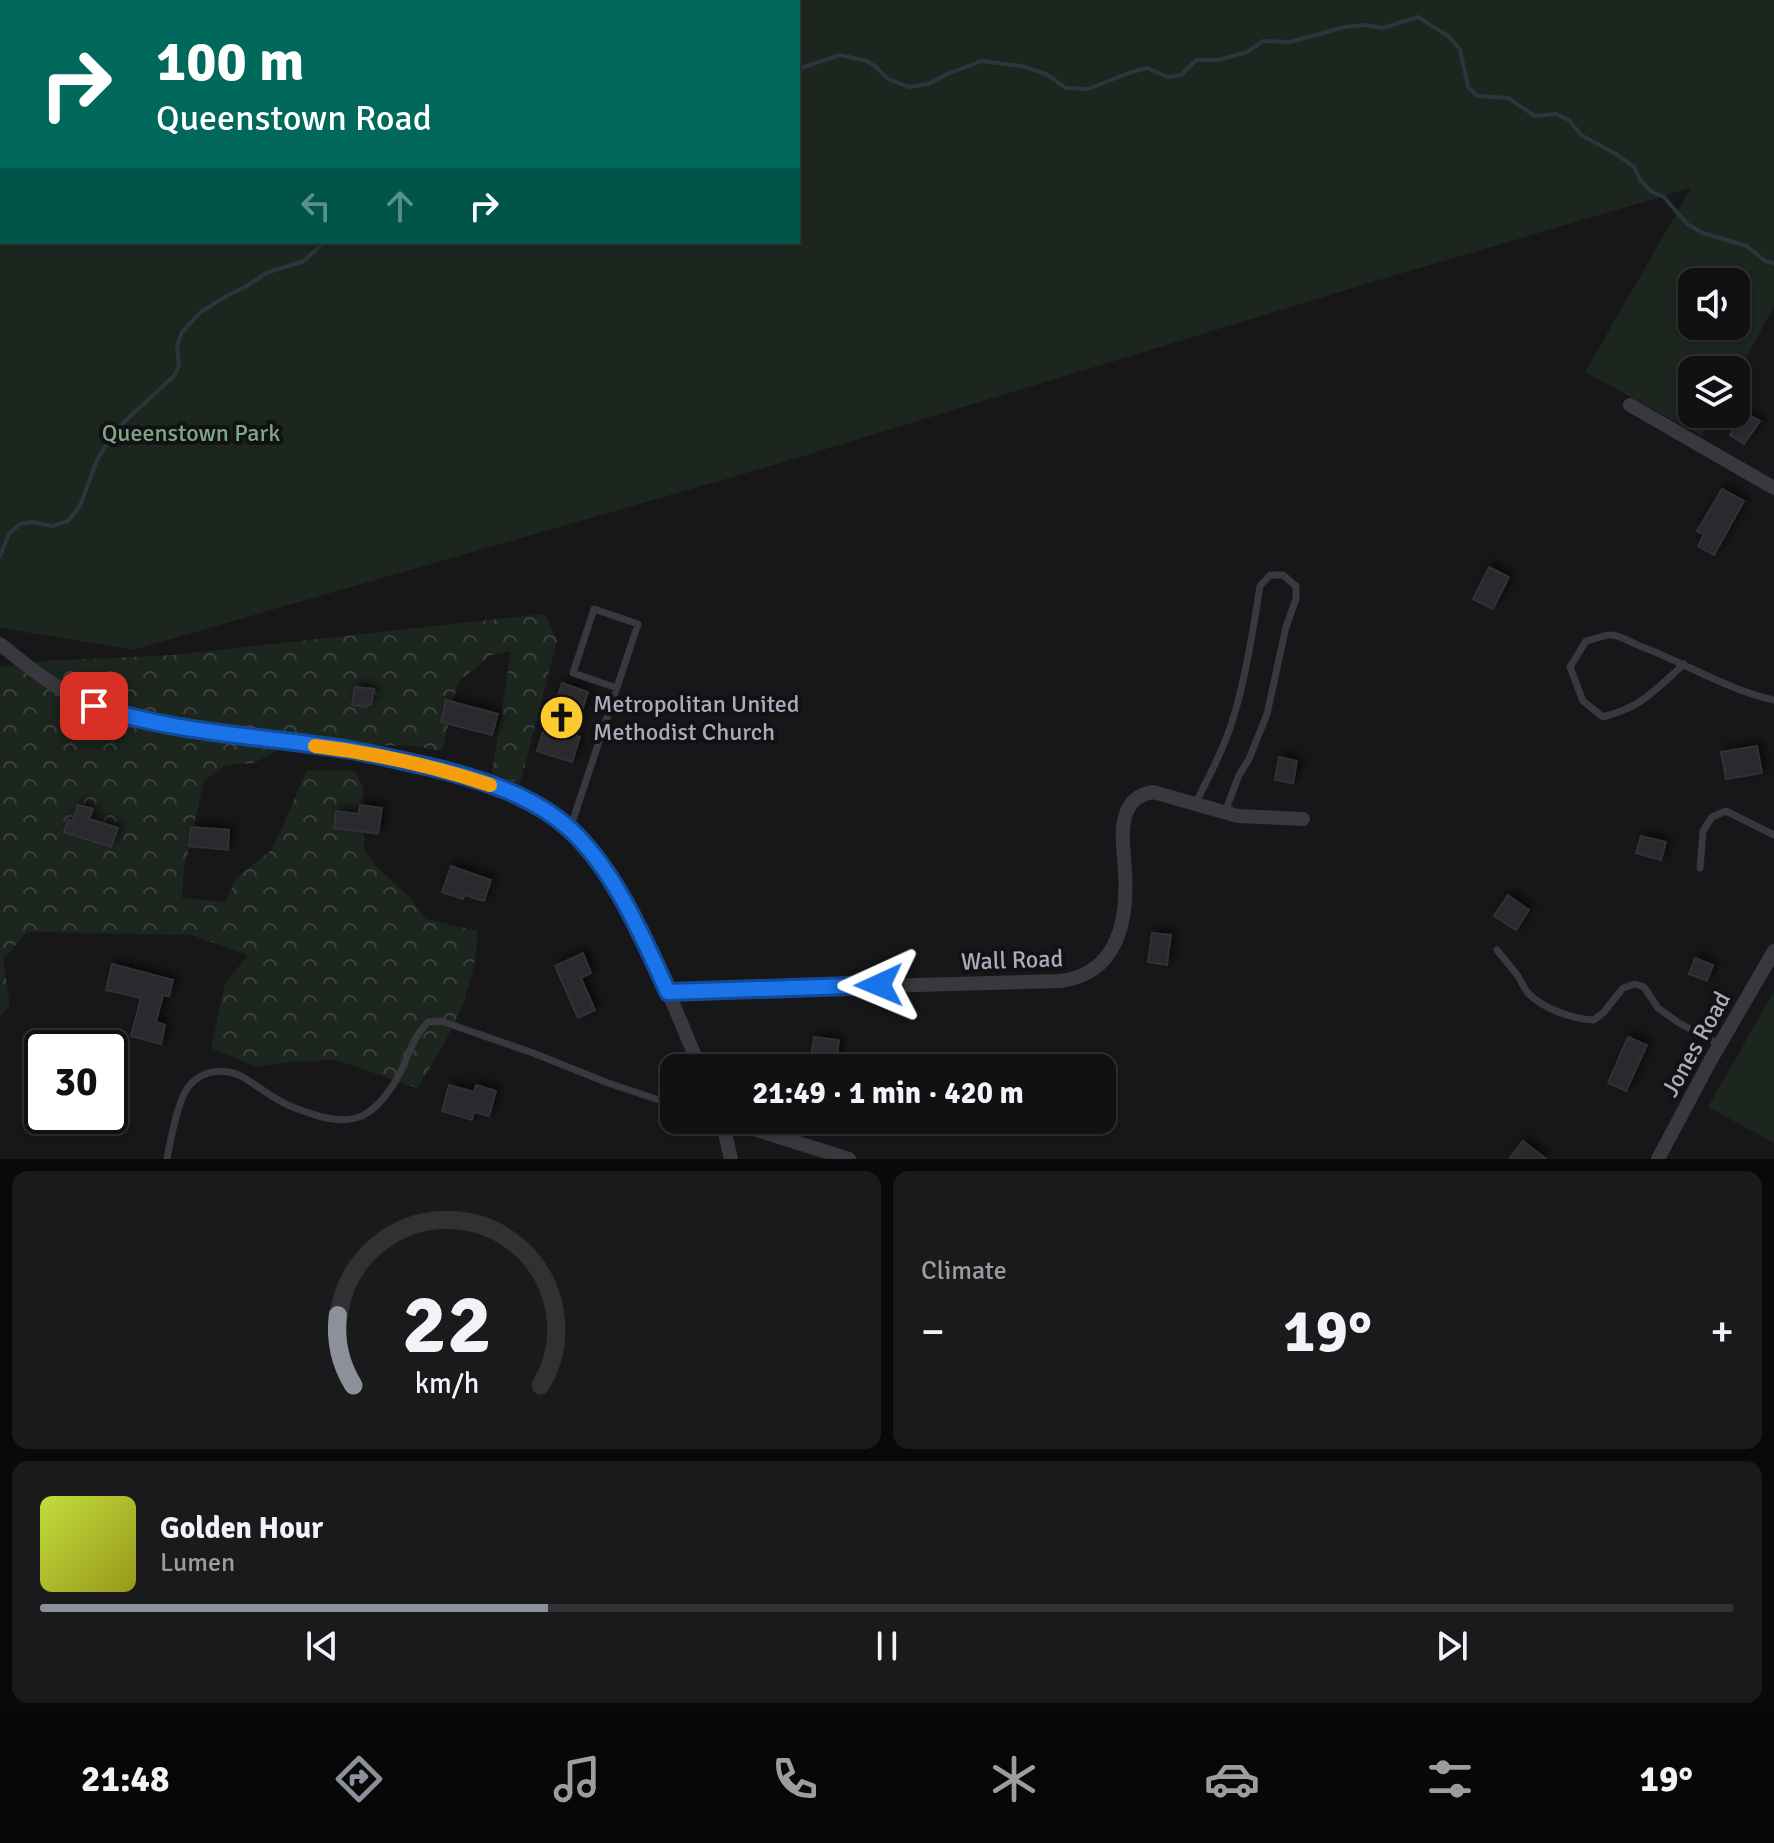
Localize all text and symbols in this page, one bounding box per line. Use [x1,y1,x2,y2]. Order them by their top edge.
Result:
text: 100 m [156,27,304,96]
icon: right [24,32,128,136]
text: Queenstown Road [156,96,432,141]
icon: left [294,184,338,228]
icon: ahead [378,184,422,228]
icon: right [462,184,506,228]
map controls [1678,268,1750,428]
button: sound [1678,268,1750,340]
button: layers [1678,356,1750,428]
park label: Queenstown Park [102,418,280,448]
pin [60,672,128,740]
icon: arrive [72,684,116,728]
place label: Metropolitan United Methodist Church [593,689,800,747]
church icon: Metropolitan United Methodist Church [538,694,586,742]
position arrow [837,943,921,1027]
street label: Wall Road [960,943,1064,977]
street label: Jones Road [1655,986,1737,1102]
speed limit sign: 30 [24,1030,128,1134]
text: 21:49 · 1 min · 420 m [752,1075,1024,1112]
text: Climate [921,1255,1007,1287]
text: 22 [402,1274,491,1376]
text: 19° [1283,1295,1372,1369]
text: − [921,1305,945,1359]
text: + [1710,1305,1734,1359]
text: km/h [414,1366,479,1401]
text: Golden Hour [160,1510,323,1547]
text: Lumen [160,1547,235,1579]
icon: previous [300,1624,344,1668]
icon: pause [865,1624,909,1668]
icon: next [1430,1624,1474,1668]
icon: directions [331,1751,387,1807]
icon: music [549,1751,605,1807]
icon: phone [767,1751,823,1807]
icon: climate [986,1751,1042,1807]
icon: car [1204,1751,1260,1807]
icon: filters [1422,1751,1478,1807]
text: 21:48 [81,1757,169,1802]
text: 19° [1640,1757,1693,1802]

